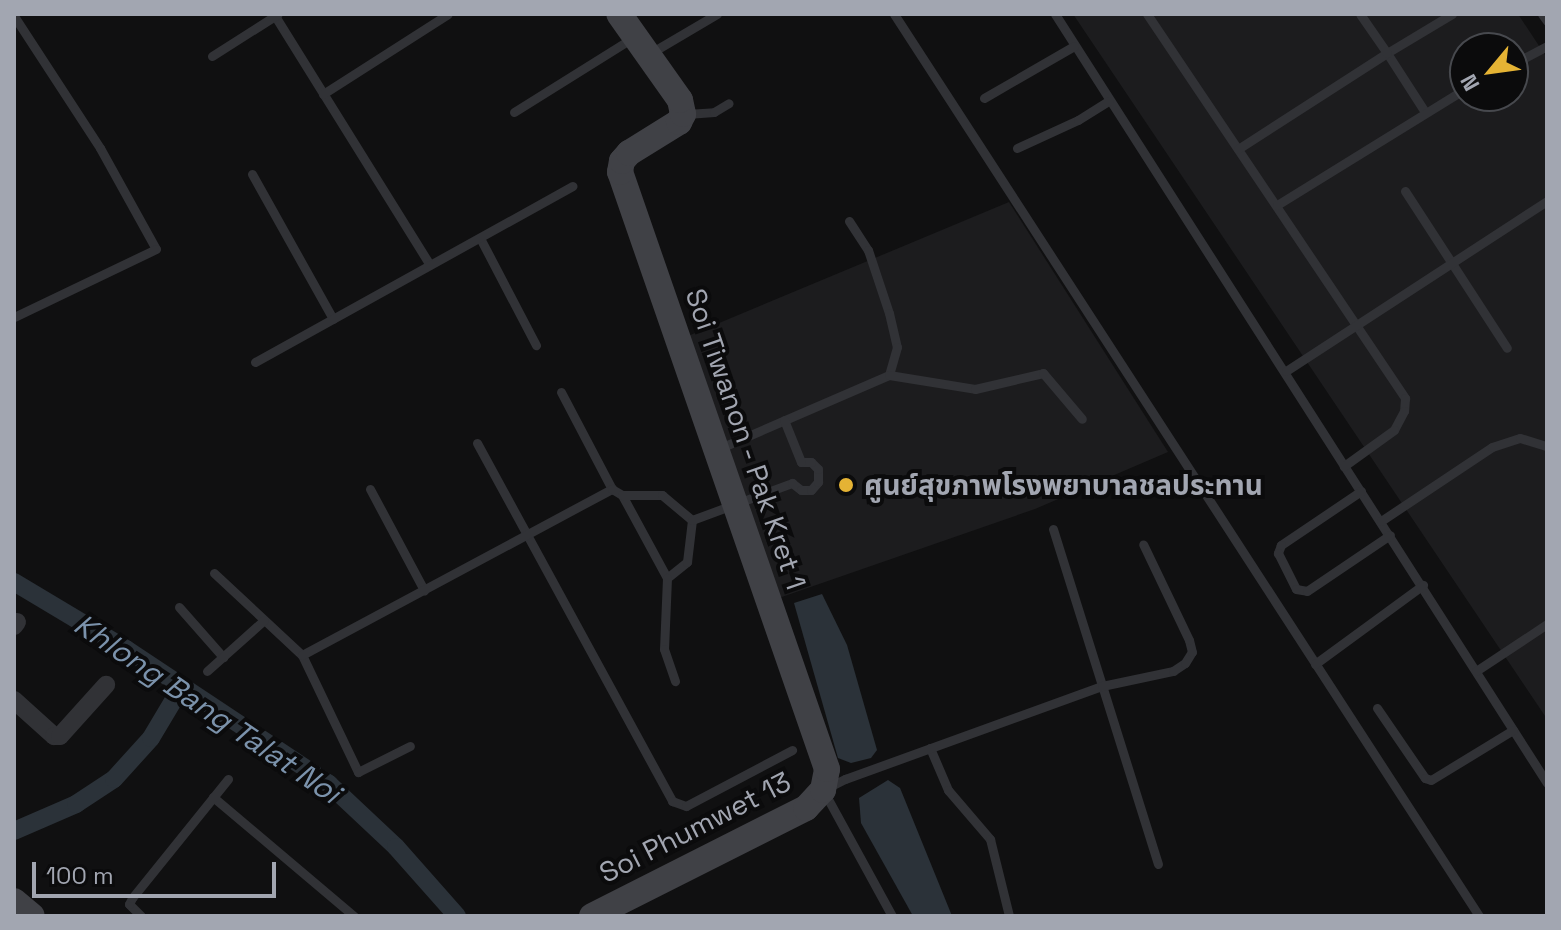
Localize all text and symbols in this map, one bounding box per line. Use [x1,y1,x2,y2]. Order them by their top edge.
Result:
north arrow [1449,32,1529,112]
text: N [1454,69,1486,96]
street label: Soi Tiwanon - Pak Kret 1 [678,283,814,595]
place label: ศูนย์สุขภาพโรงพยาบาลชลประทาน [864,468,1263,502]
marker: ศูนย์สุขภาพโรงพยาบาลชลประทาน [835,474,857,496]
water label: Khlong Bang Talat Noi [67,606,347,812]
street label: Soi Phumwet 13 [594,764,796,890]
scale bar [36,846,280,896]
text: 100 m [46,860,114,891]

